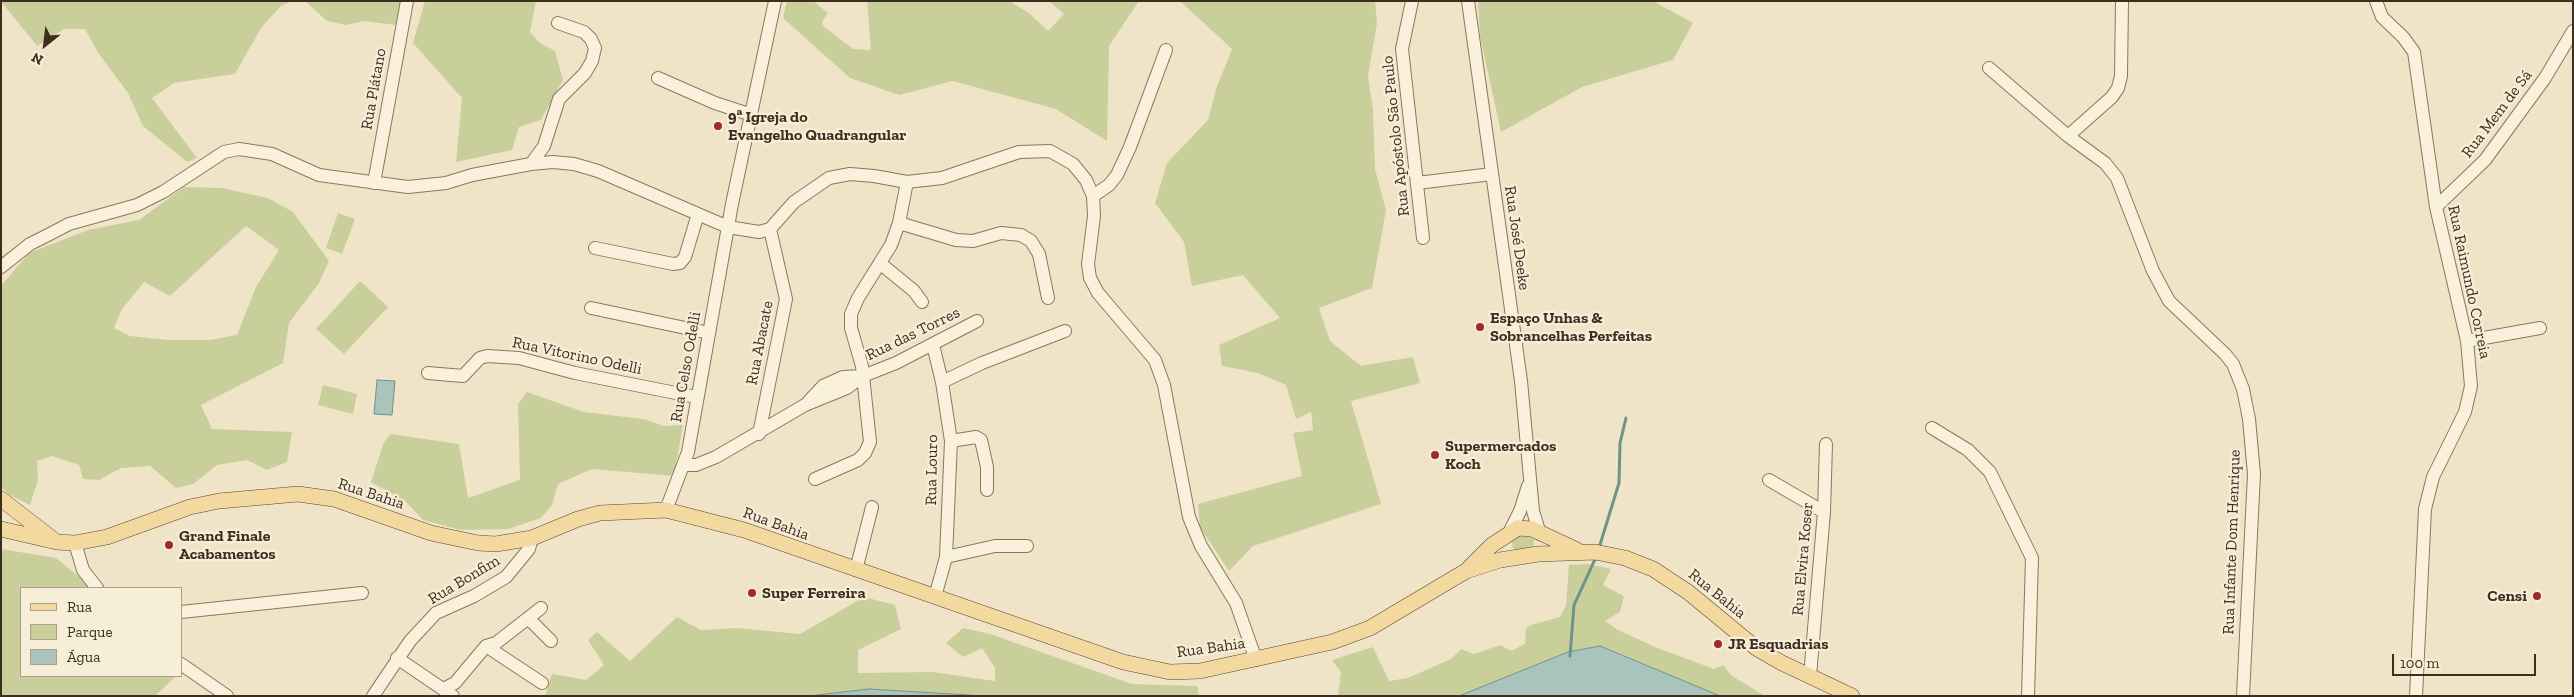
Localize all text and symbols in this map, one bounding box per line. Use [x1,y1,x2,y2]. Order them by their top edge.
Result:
north arrow [20,20,70,70]
street label: Rua Plátano [357,47,391,131]
text: N [29,49,46,69]
street label: Rua Apóstolo São Paulo [1378,55,1414,217]
street label: Rua Mem de Sá [2458,66,2536,162]
place label: 9ª Igreja do Evangelho Quadrangular [728,107,906,145]
marker: 9ª Igreja do Evangelho Quadrangular [712,120,724,132]
street label: Rua José Deeke [1500,184,1534,292]
street label: Rua Raimundo Correia [2443,203,2495,361]
street label: Rua Abacate [742,299,778,387]
street label: Rua das Torres [863,303,963,365]
place label: Espaço Unhas & Sobrancelhas Perfeitas [1490,308,1652,346]
street label: Rua Celso Odelli [667,310,705,424]
marker: Espaço Unhas & Sobrancelhas Perfeitas [1474,321,1486,333]
street label: Rua Vitorino Odelli [510,333,644,379]
street label: Rua Louro [922,434,942,506]
place label: Supermercados Koch [1445,436,1556,474]
marker: Supermercados Koch [1429,449,1441,461]
street label: Rua Infante Dom Henrique [2219,449,2245,635]
street label: Rua Bahia [335,474,407,514]
street label: Rua Elvira Koser [1788,501,1818,617]
street label: Rua Bahia [740,503,812,545]
place label: Grand Finale Acabamentos [179,526,276,564]
marker: Grand Finale Acabamentos [163,539,175,551]
street label: Rua Bonfim [425,551,503,609]
street label: Rua Bahia [1684,565,1750,623]
place label: Super Ferreira [762,583,866,603]
place label: Censi [2487,586,2527,606]
legend [20,587,182,677]
marker: Super Ferreira [746,587,758,599]
marker: Censi [2531,590,2543,602]
text: Rua [67,598,92,616]
text: Parque [67,623,113,641]
street label: Rua Bahia [1176,634,1246,662]
place label: JR Esquadrias [1728,634,1828,654]
marker: JR Esquadrias [1712,638,1724,650]
scale bar [2394,644,2538,676]
text: Água [67,648,100,666]
text: 100 m [2400,654,2439,672]

